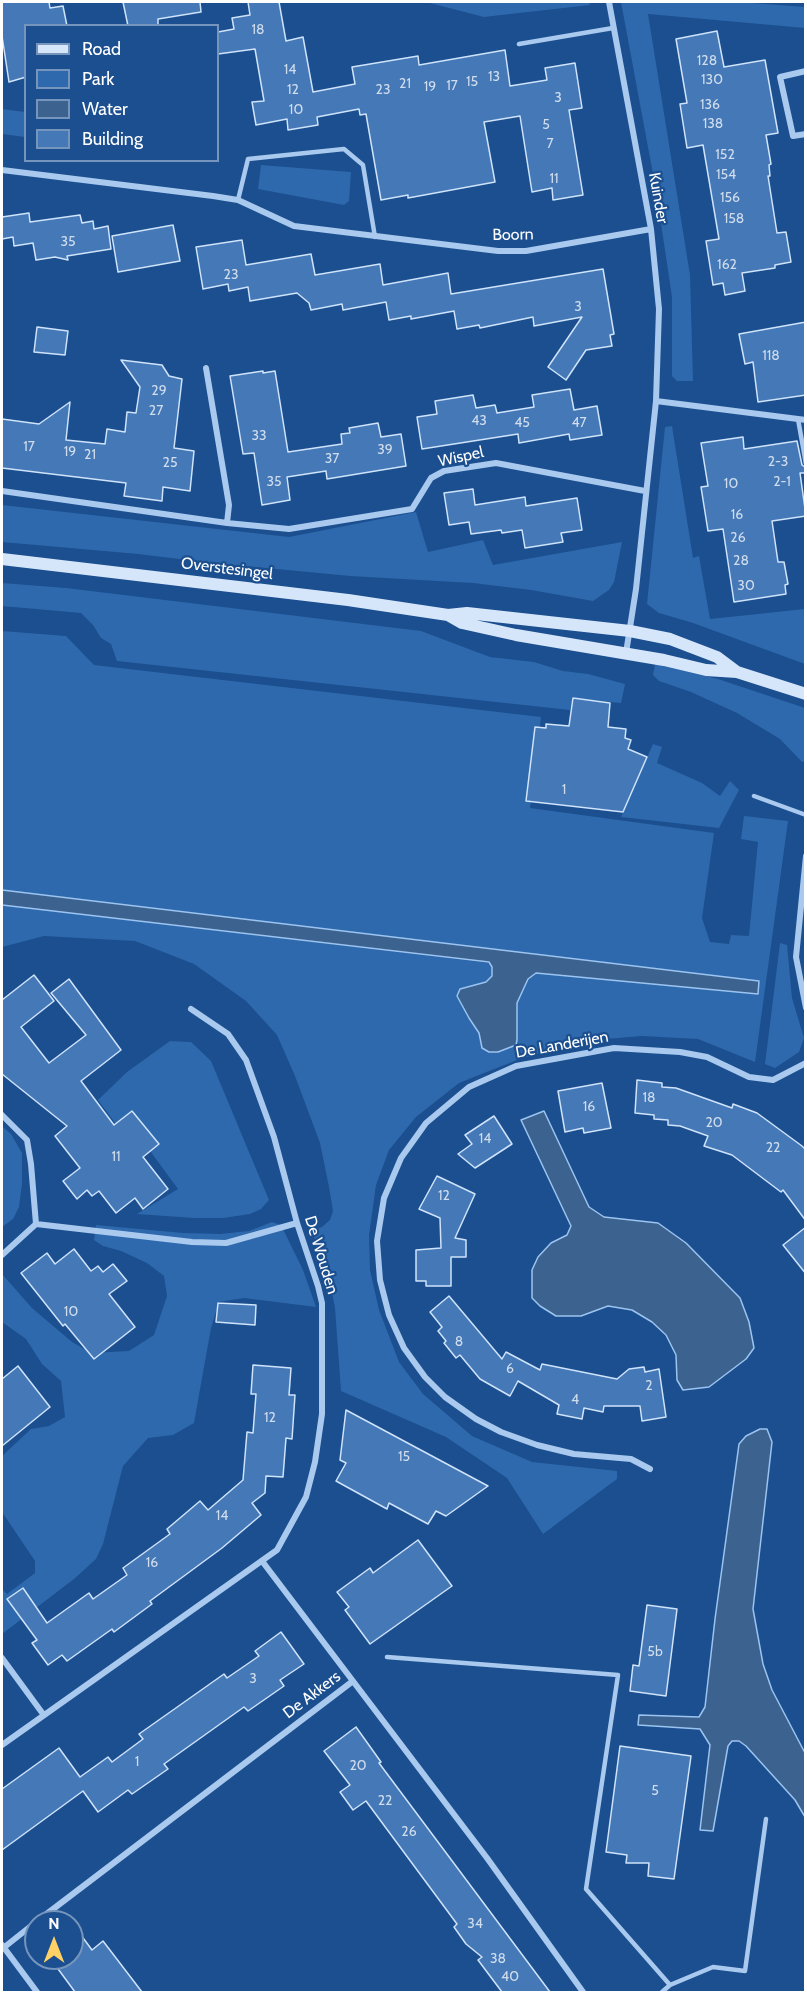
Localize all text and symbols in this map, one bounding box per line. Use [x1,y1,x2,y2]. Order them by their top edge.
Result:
house number: 18 [251,22,265,38]
legend [24,24,219,162]
text: Road [82,38,121,60]
house number: 128 [697,53,717,69]
house number: 14 [284,62,296,78]
text: Park [82,68,114,90]
house number: 13 [488,69,500,85]
house number: 130 [701,72,723,88]
house number: 15 [466,74,478,90]
house number: 21 [399,76,411,92]
house number: 17 [446,78,458,94]
house number: 19 [424,79,436,95]
house number: 12 [287,82,299,98]
house number: 23 [376,82,390,98]
house number: 3 [554,90,562,106]
house number: 136 [700,97,720,113]
text: Water [82,98,128,120]
house number: 10 [289,102,303,118]
house number: 138 [703,116,723,132]
house number: 5 [542,117,550,133]
text: Building [82,128,143,150]
house number: 7 [546,136,554,152]
house number: 152 [715,147,735,163]
house number: 154 [716,167,736,183]
house number: 11 [549,171,559,187]
street label: Kuinder [644,171,672,225]
house number: 156 [720,190,740,206]
house number: 158 [724,211,744,227]
street label: Boorn [492,225,534,245]
house number: 35 [60,234,76,250]
house number: 162 [717,257,737,273]
house number: 23 [224,267,238,283]
house number: 3 [574,299,582,315]
house number: 118 [762,348,780,364]
house number: 29 [151,383,167,399]
house number: 27 [149,403,163,419]
house number: 43 [471,413,487,429]
house number: 45 [514,415,530,431]
house number: 47 [571,415,587,431]
house number: 33 [251,428,267,444]
house number: 17 [23,439,35,455]
house number: 39 [377,442,393,458]
street label: Wispel [437,443,485,471]
house number: 19 [64,444,76,460]
house number: 21 [84,447,96,463]
house number: 37 [325,451,339,467]
house number: 2-3 [768,454,788,470]
house number: 25 [163,455,177,471]
house number: 35 [266,474,282,490]
house number: 2-1 [773,474,791,490]
house number: 10 [724,476,738,492]
house number: 16 [731,507,743,523]
house number: 26 [730,530,746,546]
house number: 28 [733,553,749,569]
street label: Overstesingel [180,554,274,584]
house number: 30 [737,578,755,594]
house number: 1 [562,782,566,798]
street label: De Landerijen [514,1027,610,1063]
house number: 18 [642,1090,656,1106]
house number: 16 [583,1099,595,1115]
house number: 20 [705,1115,723,1131]
house number: 14 [479,1131,491,1147]
house number: 22 [766,1140,780,1156]
house number: 11 [111,1149,121,1165]
house number: 12 [438,1188,450,1204]
street label: De Wouden [300,1213,342,1297]
house number: 10 [64,1304,78,1320]
house number: 8 [455,1334,463,1350]
house number: 6 [506,1361,514,1377]
house number: 2 [645,1378,653,1394]
house number: 4 [571,1392,579,1408]
house number: 12 [264,1410,276,1426]
house number: 15 [398,1449,410,1465]
house number: 14 [216,1508,228,1524]
house number: 16 [146,1555,158,1571]
house number: 5b [647,1644,663,1660]
street label: De Akkers [279,1667,345,1723]
house number: 3 [249,1671,257,1687]
house number: 1 [135,1754,139,1770]
house number: 20 [349,1758,367,1774]
house number: 5 [651,1783,659,1799]
house number: 22 [378,1793,392,1809]
house number: 26 [401,1824,417,1840]
north arrow [24,1910,84,1970]
text: N [48,1914,60,1933]
house number: 34 [467,1916,483,1932]
house number: 38 [490,1951,506,1967]
house number: 40 [501,1969,519,1985]

